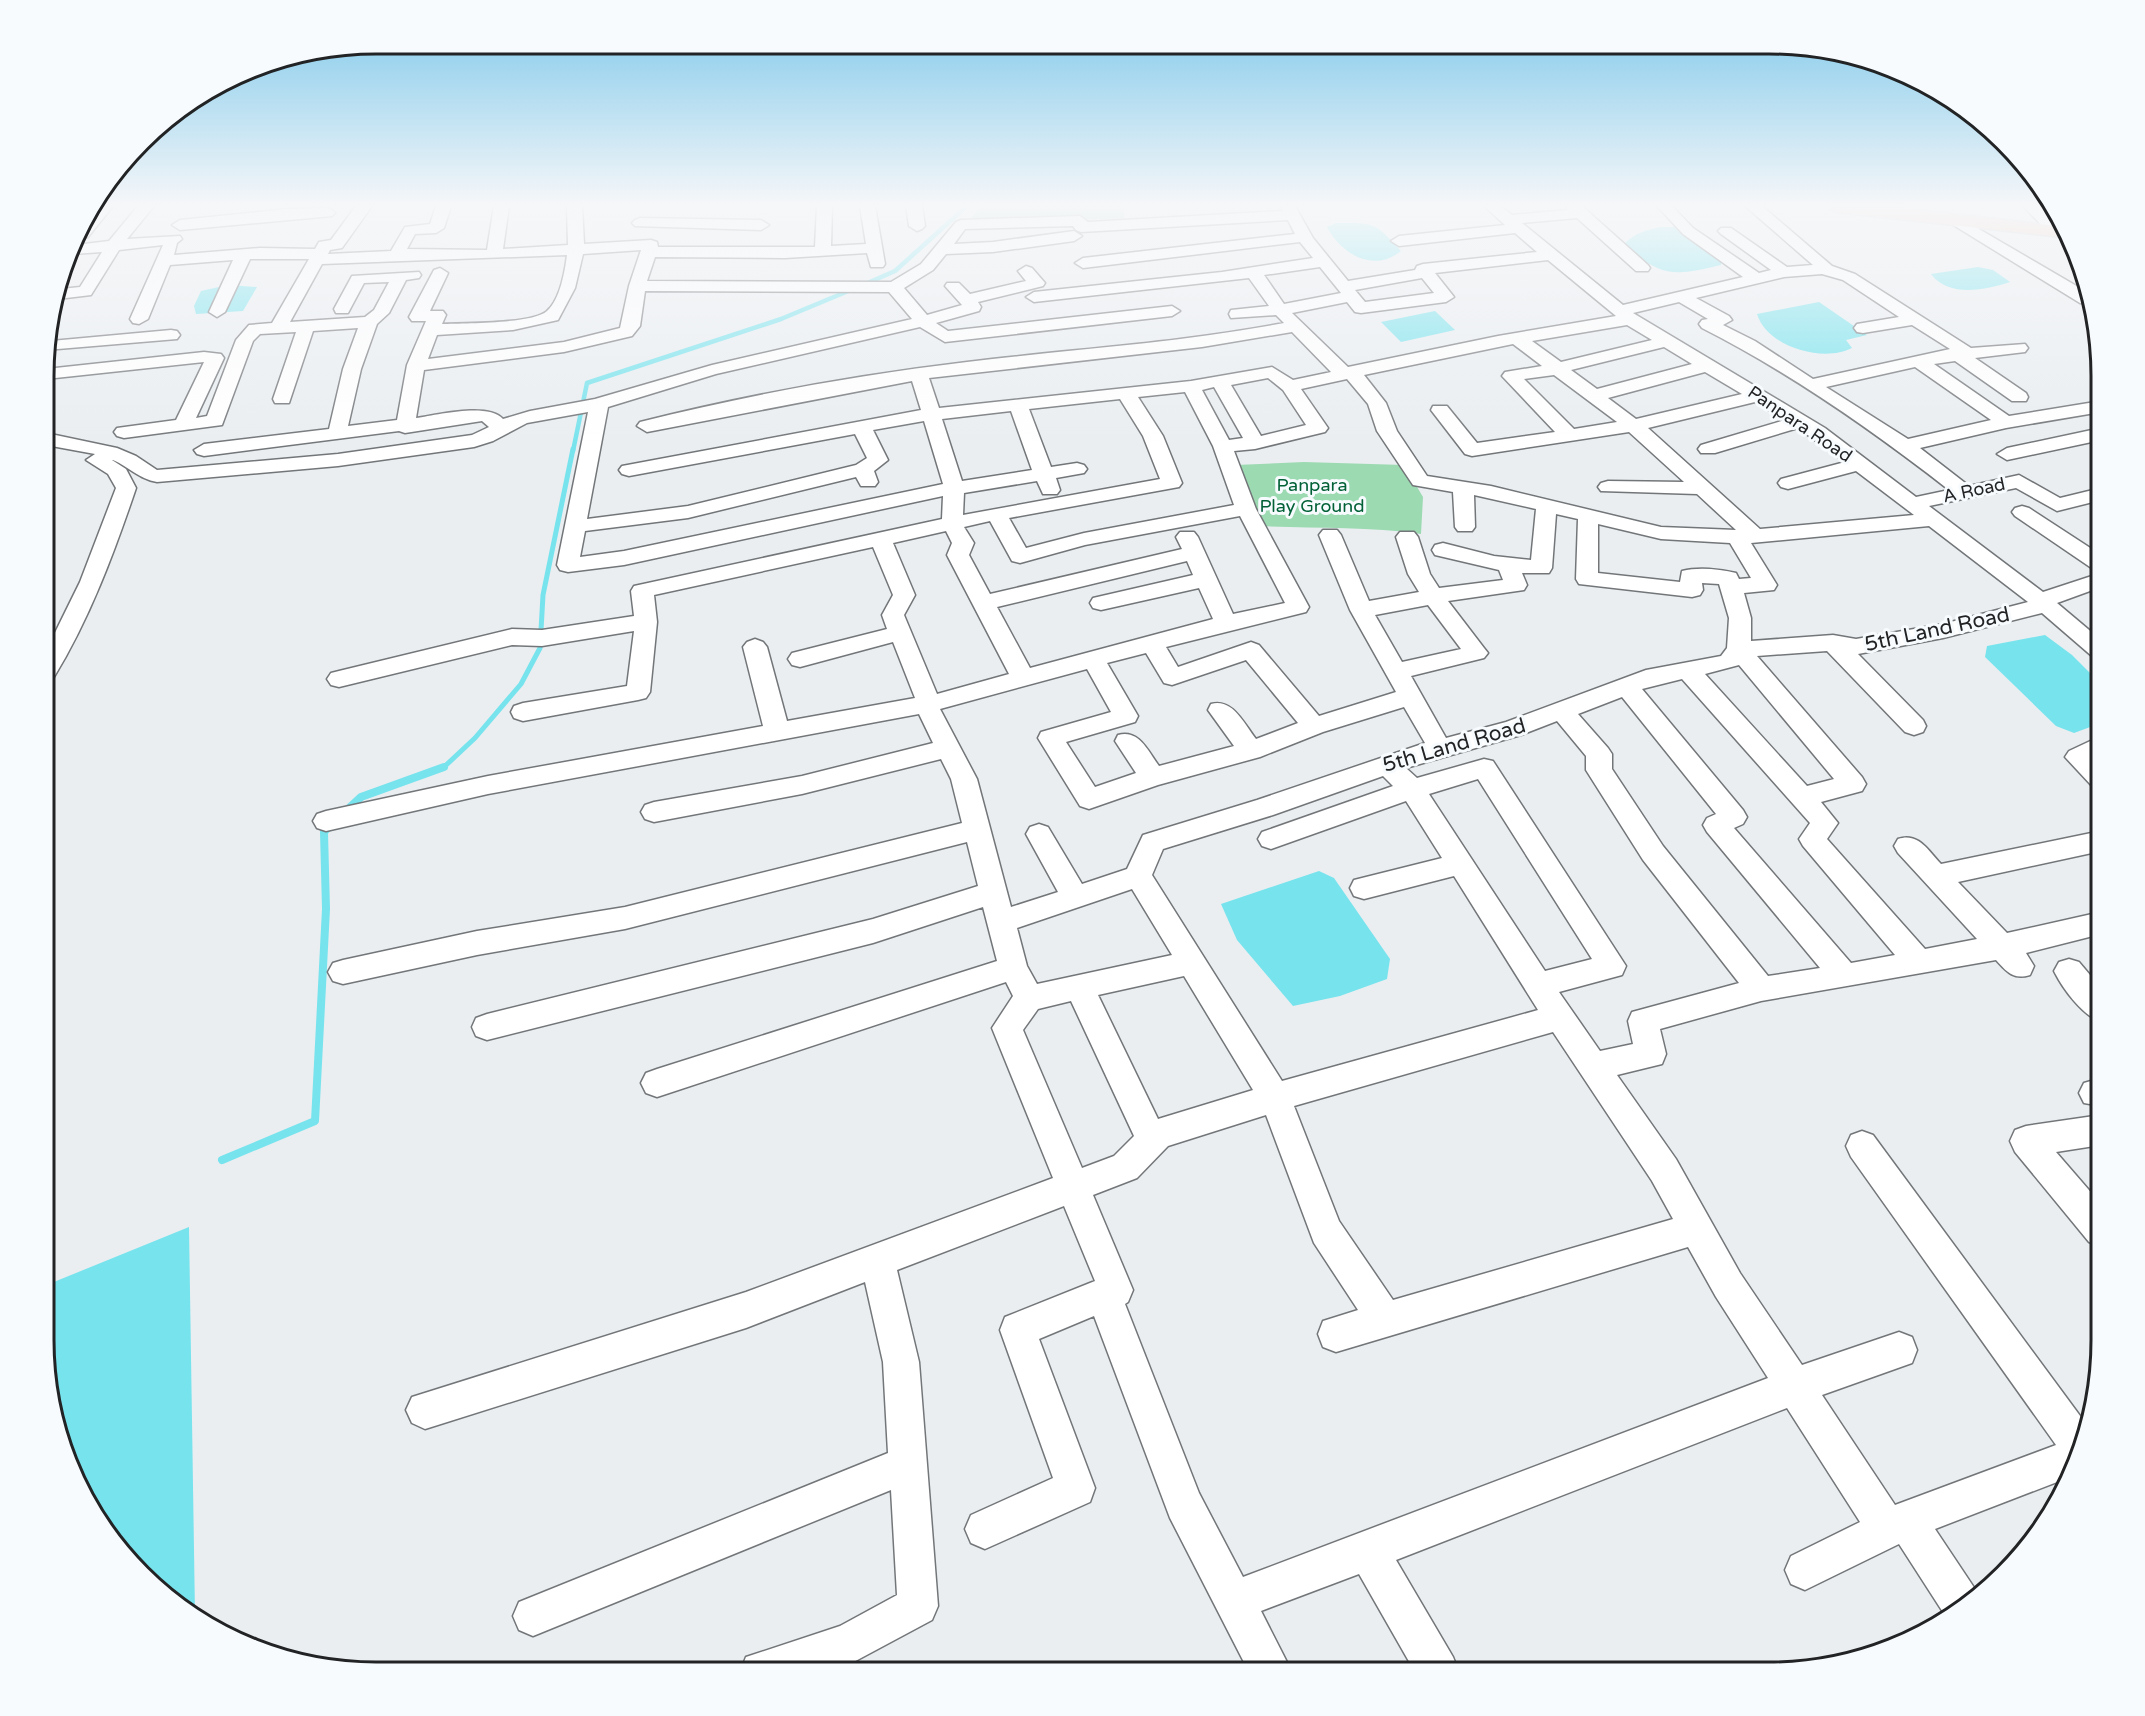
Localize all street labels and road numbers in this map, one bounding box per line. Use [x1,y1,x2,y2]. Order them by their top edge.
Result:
street label: Panpara Road [1744,381,1856,467]
street label: A Road [1941,473,2007,507]
street label: 5th Land Road [1862,602,2012,657]
street label: 5th Land Road [1380,713,1529,778]

